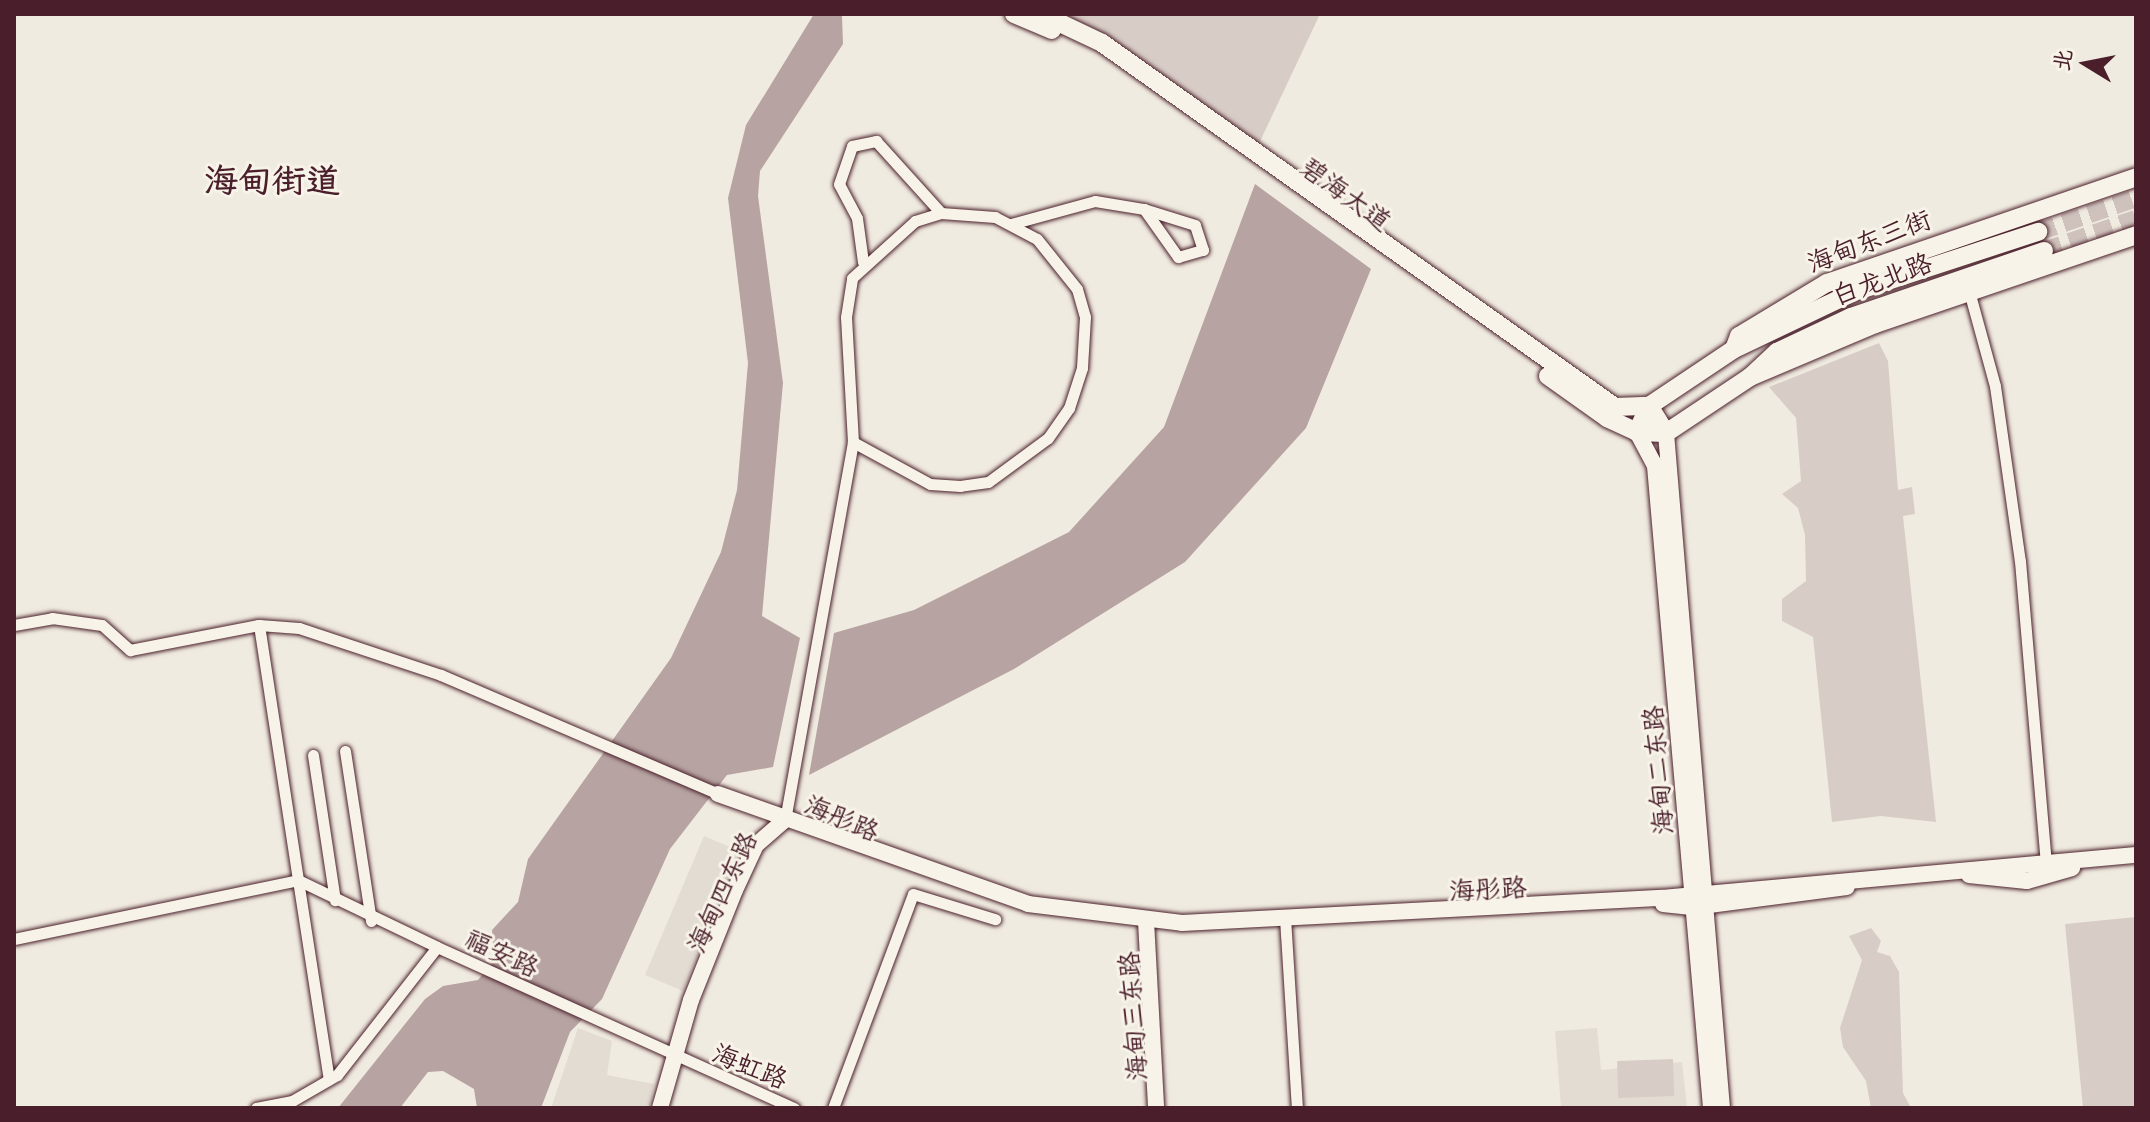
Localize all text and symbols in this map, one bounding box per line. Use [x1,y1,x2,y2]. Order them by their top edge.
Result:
north arrow [2046,24,2126,104]
text: 北 [2046,46,2079,73]
street label: 碧海大道 [1295,151,1397,237]
district label: 海甸街道 [204,161,340,201]
street label: 海甸东三街 [1803,203,1935,279]
street label: 白龙北路 [1828,247,1936,311]
street label: 海甸二东路 [1637,704,1679,836]
street label: 海彤路 [800,788,884,848]
street label: 海甸四东路 [680,826,764,958]
street label: 海彤路 [1448,871,1528,907]
street label: 福安路 [460,922,544,984]
street label: 海甸三东路 [1113,950,1153,1082]
street label: 海虹路 [708,1037,792,1095]

